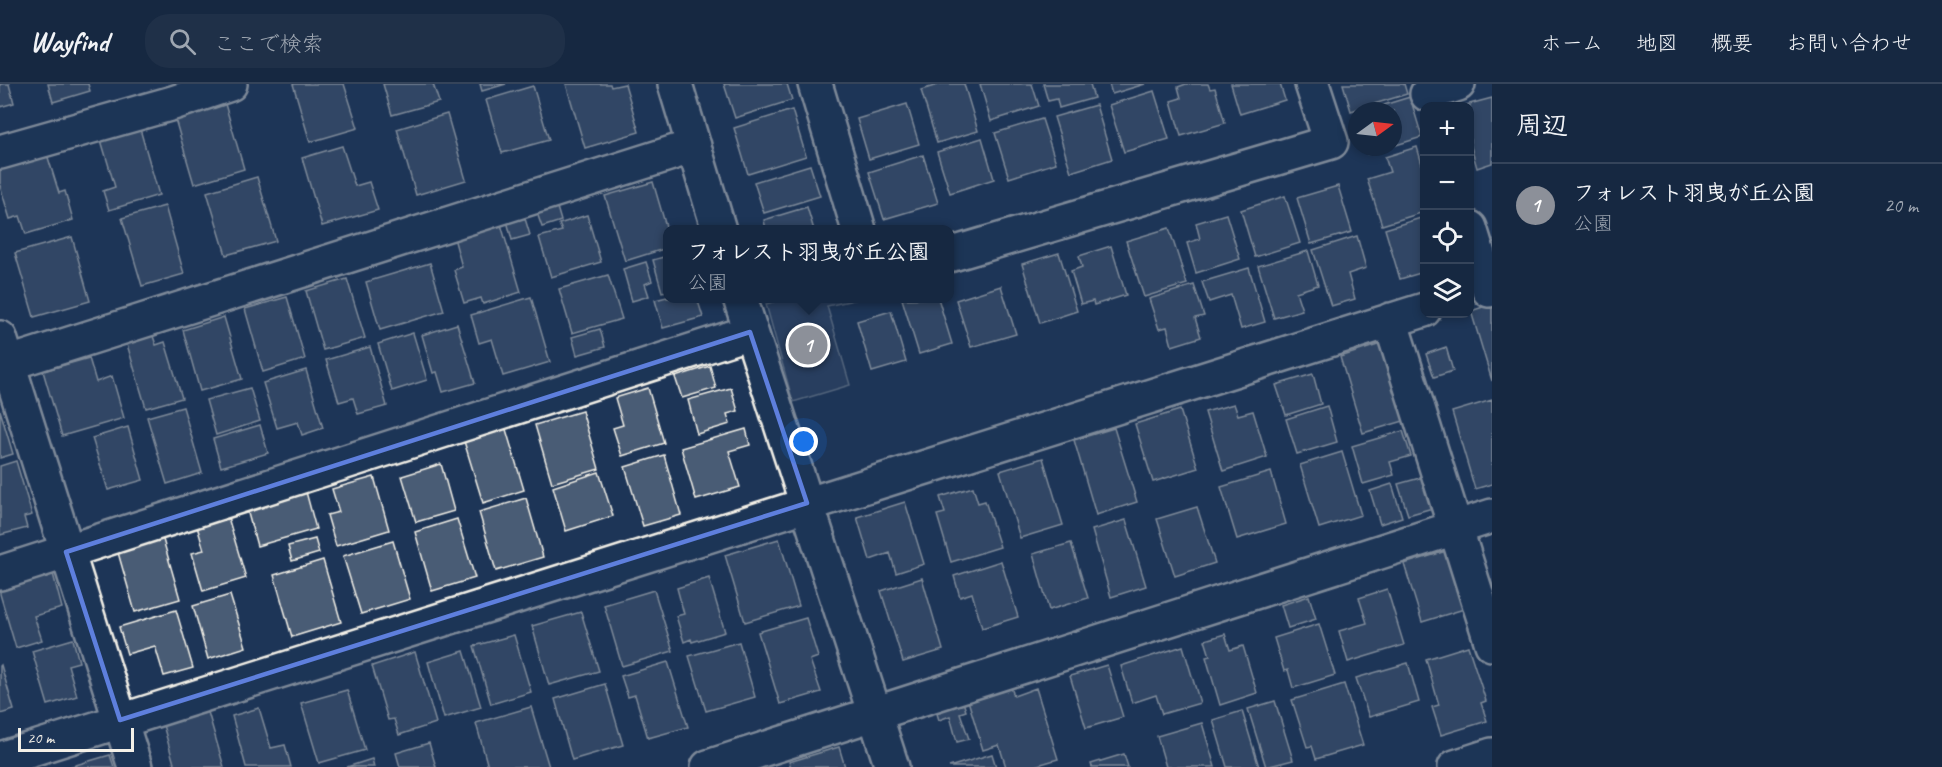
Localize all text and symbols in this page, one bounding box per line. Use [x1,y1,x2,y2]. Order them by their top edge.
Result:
search box [145,14,565,68]
text: Wayfind [30,24,109,59]
icon: search [166,25,199,58]
text: ここで検索 [214,30,324,58]
text: ホーム [1541,30,1603,56]
text: 地図 [1636,30,1678,56]
text: 概要 [1711,30,1753,56]
text: お問い合わせ [1786,30,1912,56]
north arrow [1348,102,1402,156]
map controls [1420,102,1474,318]
button: + [1420,102,1474,156]
text: 周辺 [1516,109,1568,142]
button: − [1420,156,1474,210]
text: フォレスト羽曳が丘公園 [1573,179,1815,207]
text: 1 [1531,193,1540,218]
text: 20 m [1884,193,1918,218]
button: locate [1420,210,1474,264]
text: 公園 [1573,211,1613,236]
popup [663,225,954,303]
text: フォレスト羽曳が丘公園 [687,238,930,266]
button: layers [1420,264,1474,318]
text: 公園 [687,270,727,295]
pin: 1 [788,322,828,368]
your location [789,427,818,456]
scale bar [18,725,134,752]
text: 20 m [27,728,54,748]

